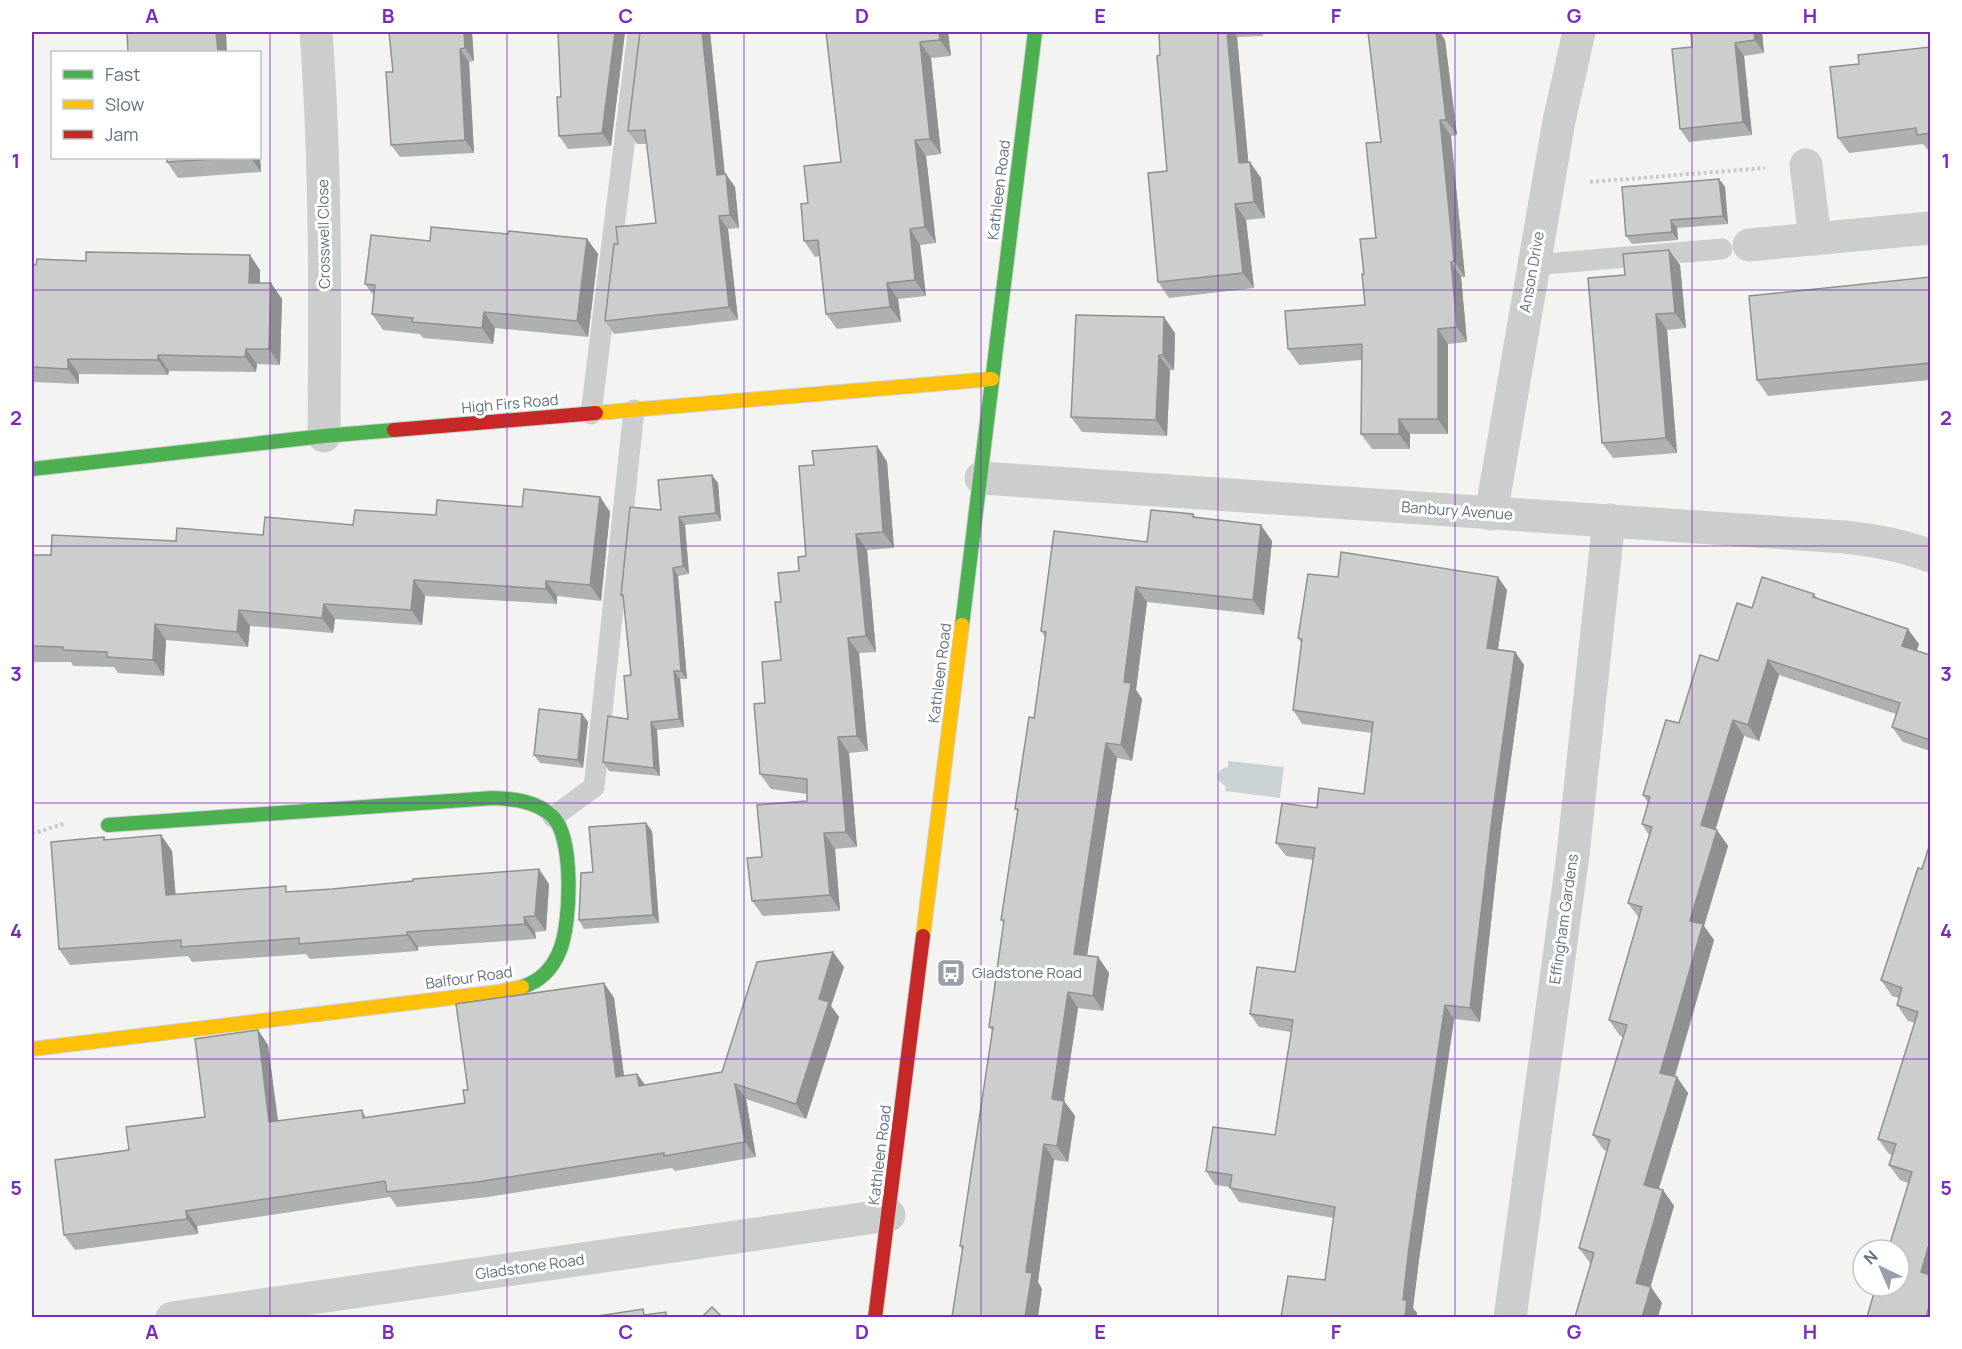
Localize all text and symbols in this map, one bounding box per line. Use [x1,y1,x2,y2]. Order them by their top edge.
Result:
text: A [145,2,159,29]
text: B [382,2,395,29]
text: C [619,2,633,29]
text: D [855,2,869,29]
text: E [1094,2,1106,29]
text: F [1331,2,1342,29]
text: G [1567,2,1582,29]
text: H [1803,2,1817,29]
legend [51,51,261,159]
text: Fast [105,62,140,86]
text: Slow [105,92,145,116]
text: Jam [105,122,139,146]
street label: Kathleen Road [982,139,1015,241]
text: 1 [12,147,20,174]
text: 1 [1942,147,1950,174]
street label: Crosswell Close [312,179,335,289]
street label: Anson Drive [1514,229,1549,314]
street label: High Firs Road [461,389,559,418]
text: 2 [10,404,22,431]
text: 2 [1940,404,1952,431]
street label: Banbury Avenue [1401,496,1514,525]
street label: Kathleen Road [923,622,956,724]
text: 3 [10,660,22,687]
text: 3 [1940,660,1952,687]
street label: Effingham Gardens [1544,852,1583,985]
text: 4 [10,917,22,944]
text: 4 [1940,917,1952,944]
bus stop icon: Gladstone Road [935,957,967,989]
street label: Balfour Road [424,961,514,994]
place label: Gladstone Road [972,962,1082,983]
street label: Kathleen Road [863,1104,896,1206]
text: 5 [10,1174,22,1201]
text: 5 [1940,1174,1952,1201]
north arrow [1851,1238,1911,1298]
text: N [1859,1245,1882,1269]
street label: Gladstone Road [474,1248,586,1285]
text: A [145,1318,159,1345]
text: B [382,1318,395,1345]
text: C [619,1318,633,1345]
text: D [855,1318,869,1345]
text: E [1094,1318,1106,1345]
text: F [1331,1318,1342,1345]
text: G [1567,1318,1582,1345]
text: H [1803,1318,1817,1345]

